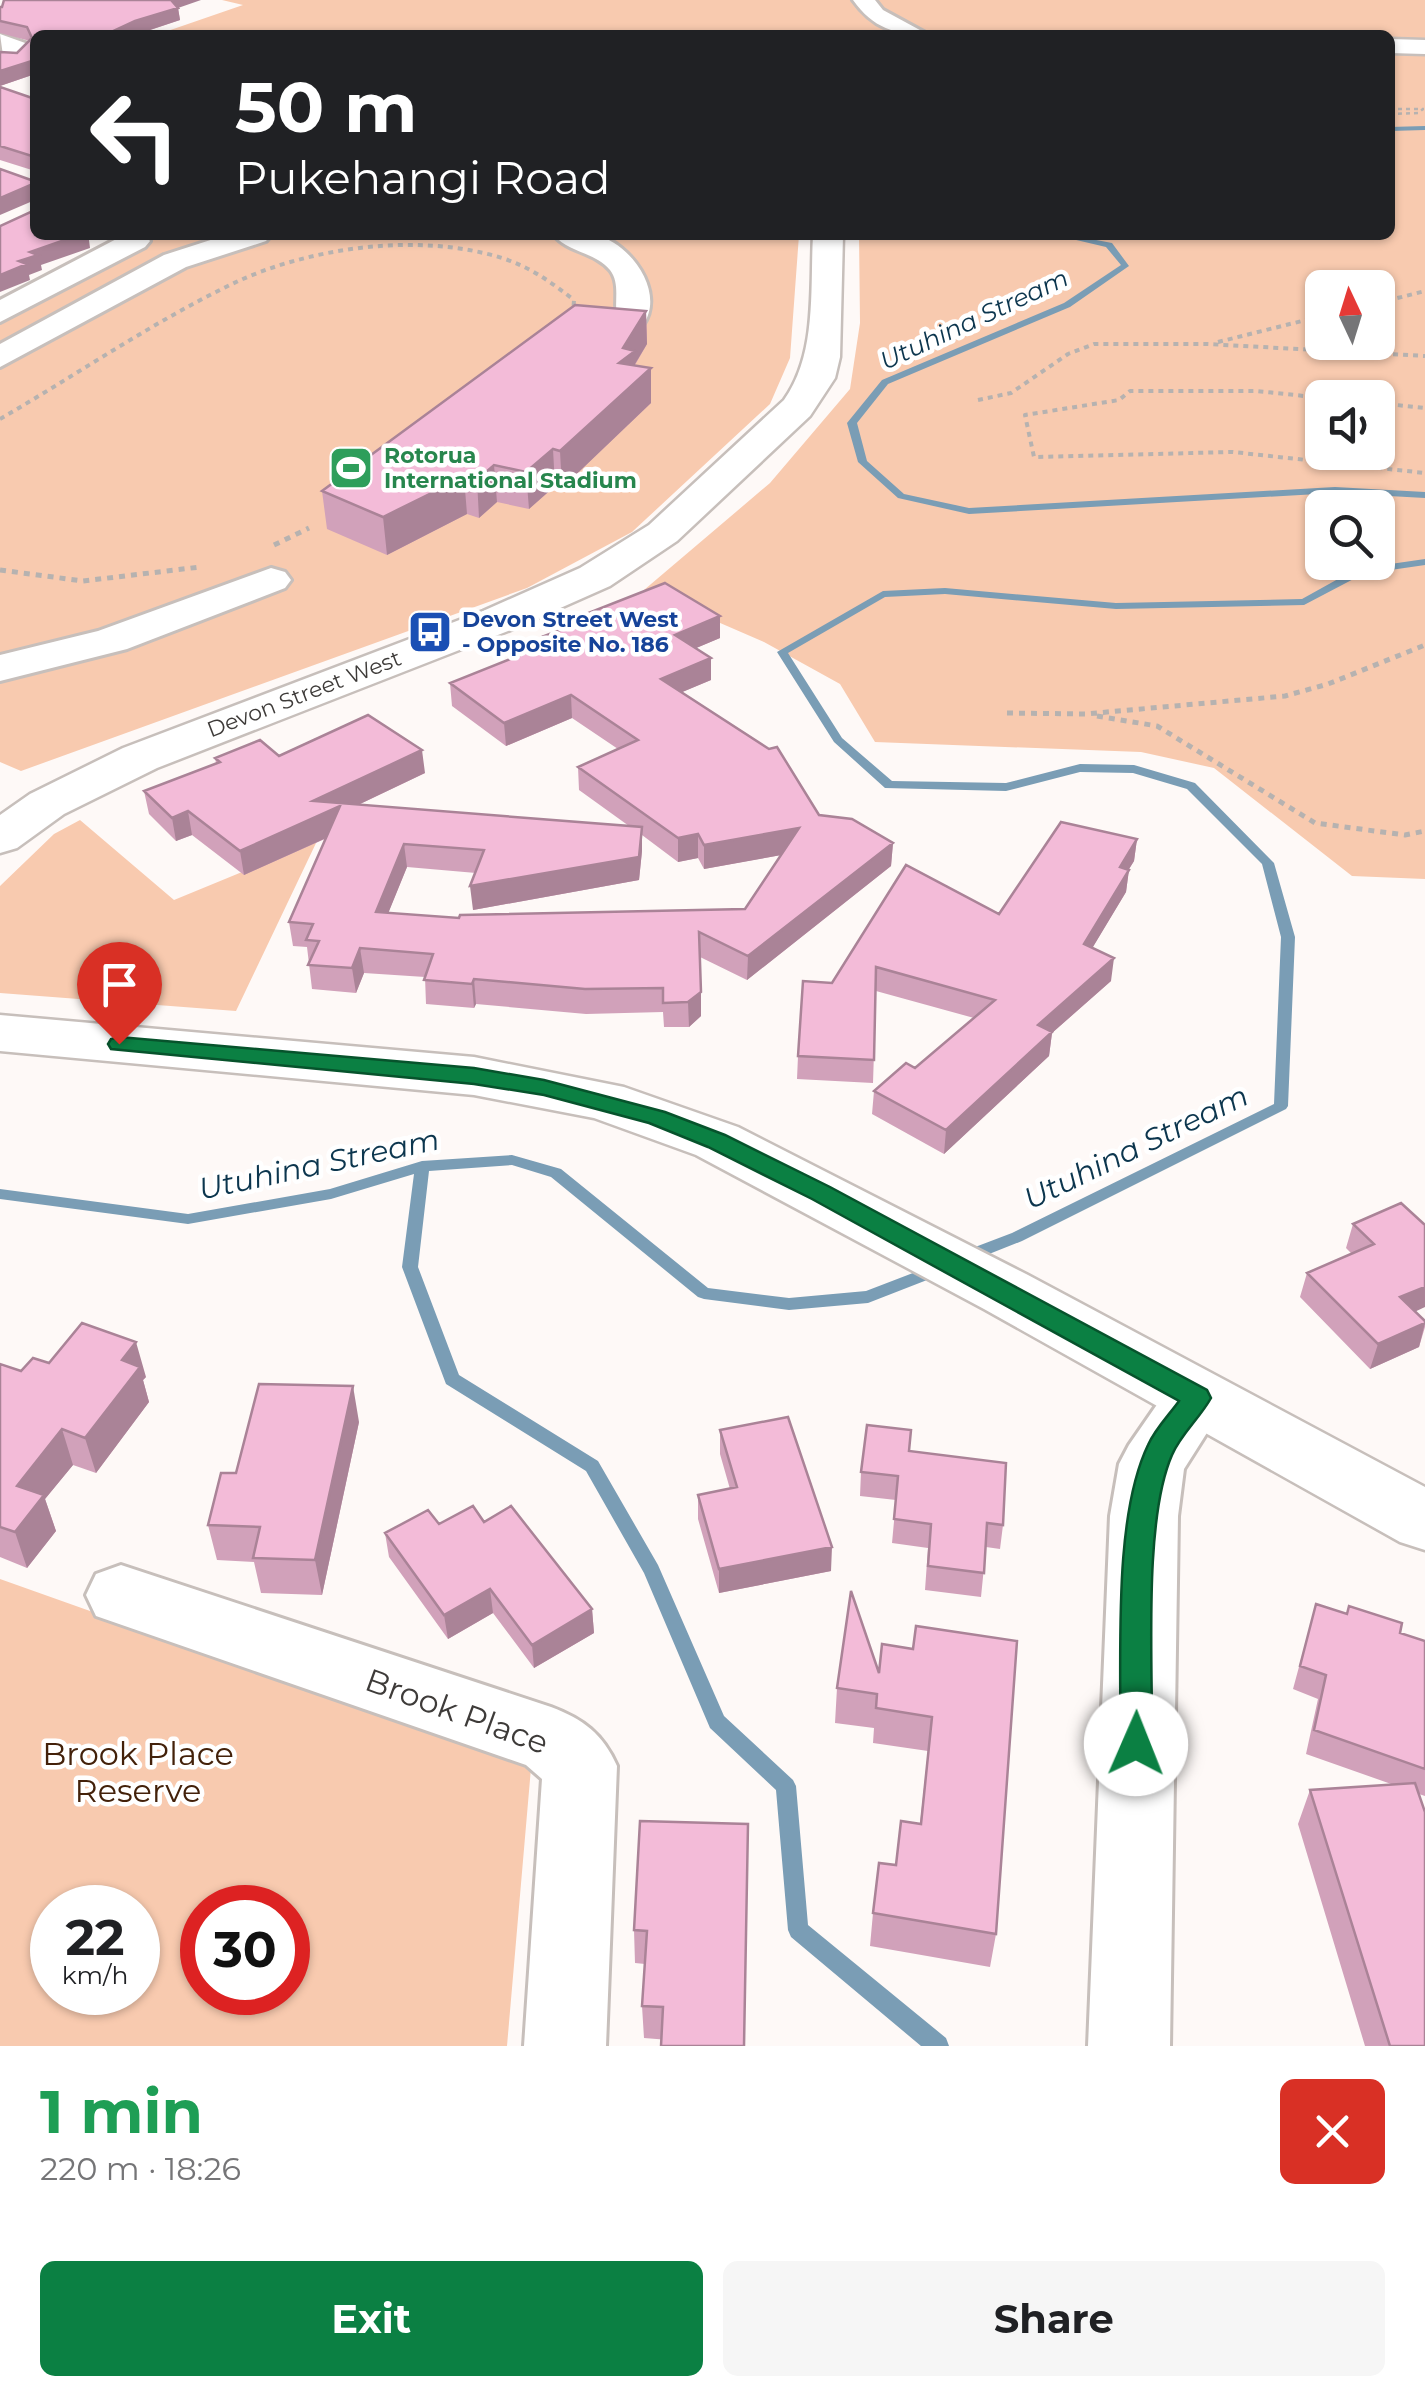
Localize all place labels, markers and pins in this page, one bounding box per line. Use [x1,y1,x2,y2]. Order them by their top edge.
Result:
place label: Rotorua International Stadium [384,442,637,494]
sports icon: Rotorua International Stadium [328,445,374,491]
place label: Devon Street West - Opposite No. 186 [462,606,679,658]
bus stop icon: Devon Street West - Opposite No. 186 [407,609,453,655]
pin [77,942,162,1045]

